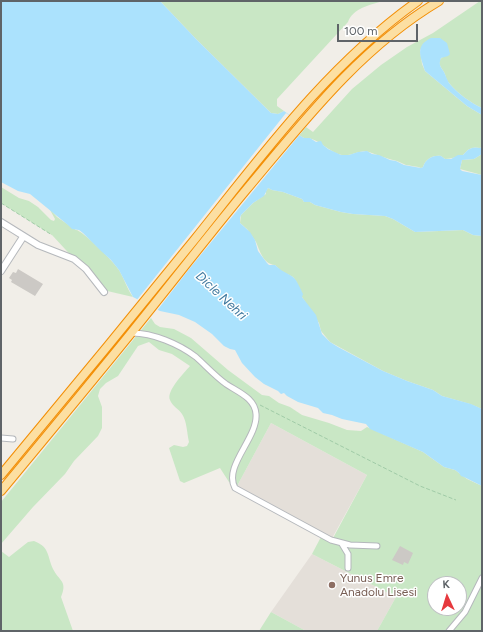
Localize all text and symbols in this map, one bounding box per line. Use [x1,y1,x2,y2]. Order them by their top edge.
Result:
scale bar [339,16,420,42]
text: 100 m [344,24,378,38]
water label: Dicle Nehri [192,268,250,324]
place label: Yunus Emre Anadolu Lisesi [340,571,417,599]
north arrow [427,576,467,616]
text: K [442,578,450,591]
marker: Yunus Emre Anadolu Lisesi [327,580,337,590]

